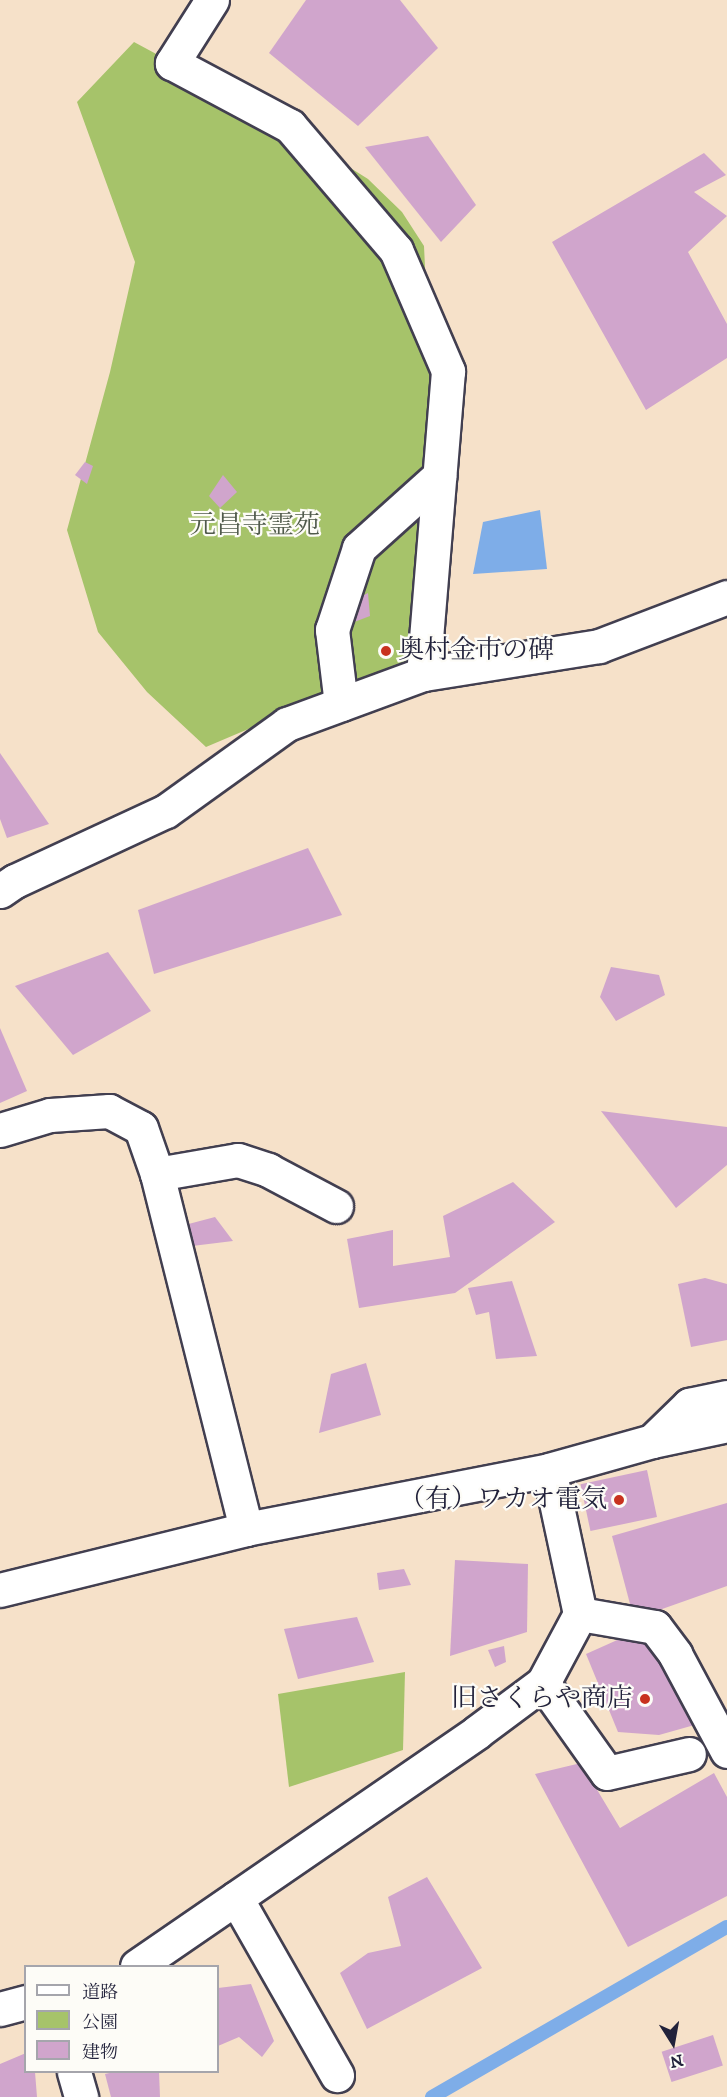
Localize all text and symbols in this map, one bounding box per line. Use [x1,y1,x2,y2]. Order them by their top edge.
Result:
park label: 元昌寺霊苑 [190,510,320,542]
place label: 奥村金市の碑 [398,635,554,667]
marker: 奥村金市の碑 [379,644,393,658]
place label: （有）ワカオ電気 [399,1484,607,1516]
marker: （有）ワカオ電気 [612,1493,626,1507]
place label: 旧さくらや商店 [451,1683,633,1715]
marker: 旧さくらや商店 [638,1692,652,1706]
legend [24,1965,219,2073]
text: 道路 [82,1982,118,2004]
text: 公園 [82,2012,118,2034]
north arrow [643,2013,703,2073]
text: 建物 [82,2042,118,2064]
text: N [668,2050,685,2072]

